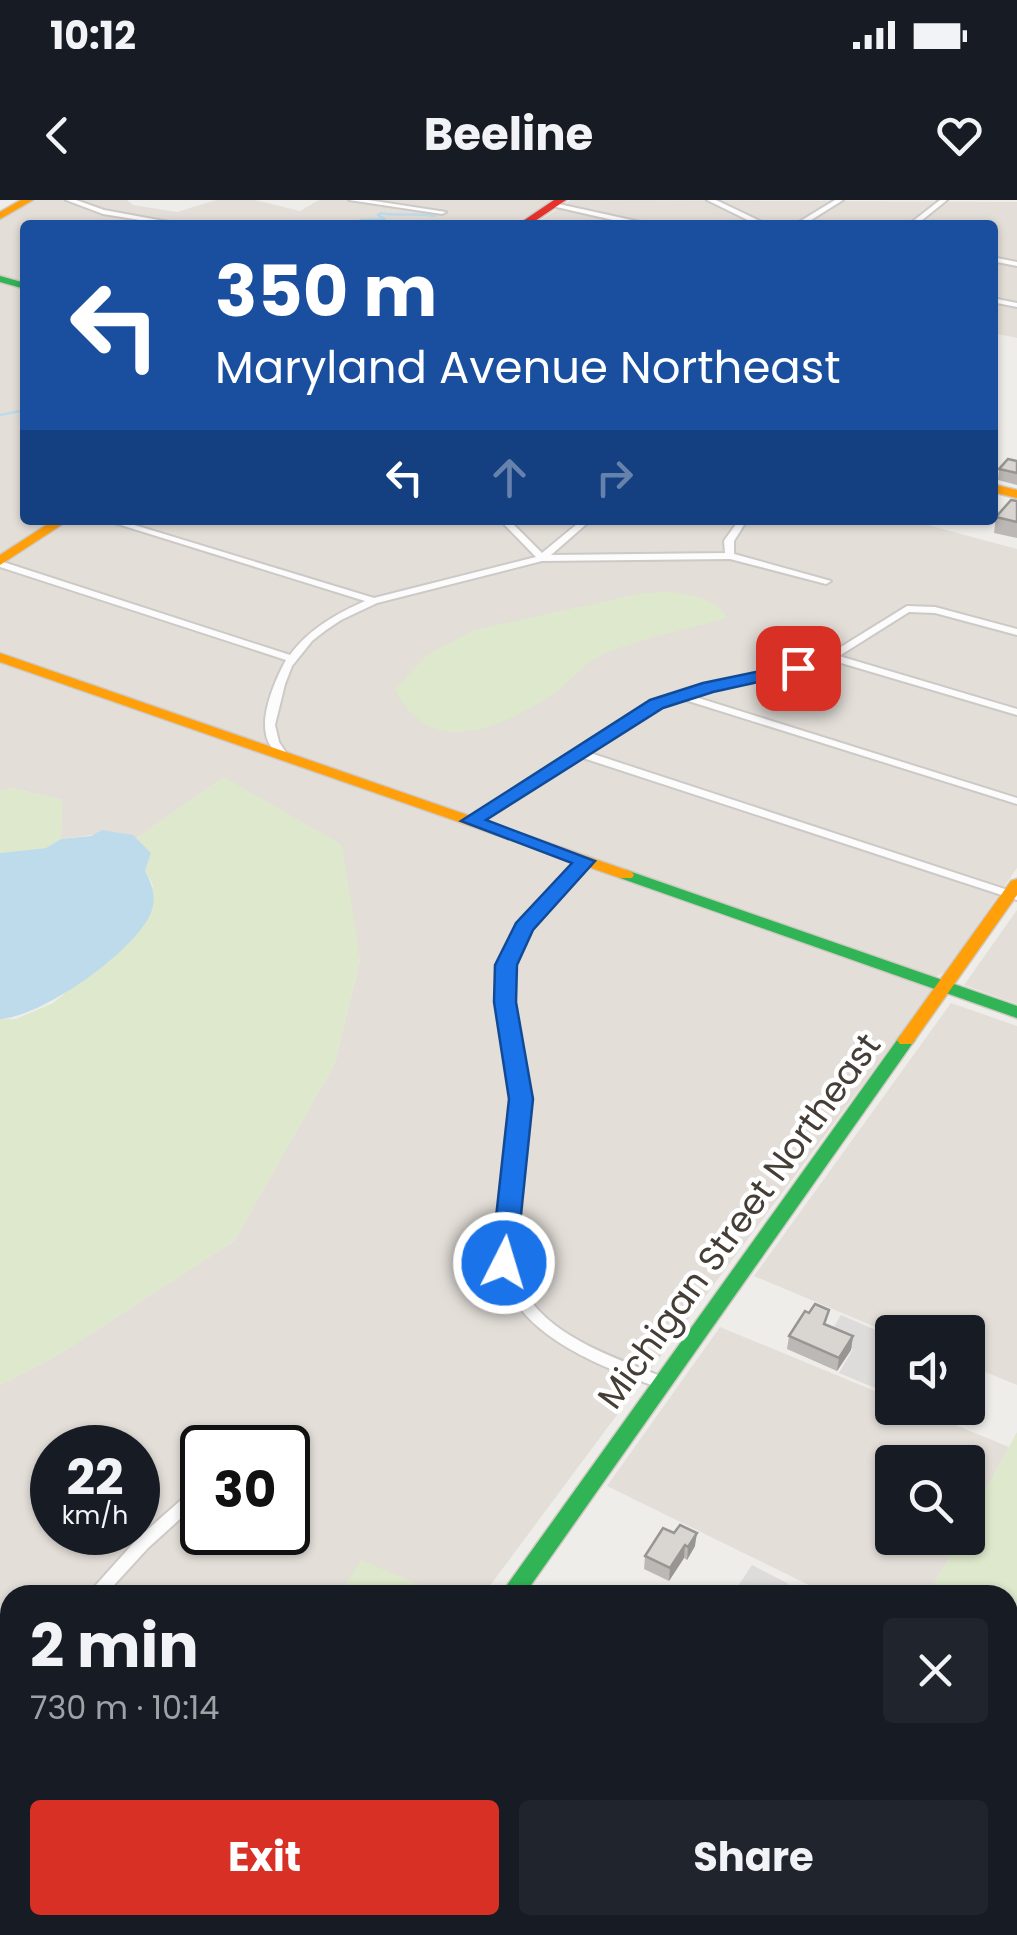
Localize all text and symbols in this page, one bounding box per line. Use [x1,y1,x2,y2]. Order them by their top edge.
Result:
text: 10:12 [50,9,136,62]
text: Beeline [424,103,593,166]
icon: back [30,108,85,163]
icon: heart [932,108,987,163]
text: 350 m [215,242,437,341]
icon: left [50,260,180,390]
text: Maryland Avenue Northeast [215,336,841,399]
icon: left [377,450,432,505]
icon: ahead [482,450,537,505]
icon: right [587,450,642,505]
pin [756,626,841,711]
icon: arrive [771,641,826,696]
street label: Michigan Street Northeast [586,1023,892,1419]
position arrow [452,1211,556,1315]
map controls [875,1315,985,1555]
button: sound [875,1315,985,1425]
speed limit sign: 30 [180,1425,310,1555]
text: 22 [66,1442,124,1513]
button: search [875,1445,985,1555]
text: km/h [62,1498,128,1533]
text: 2 min [30,1604,199,1688]
button: close [883,1618,988,1723]
text: 730 m · 10:14 [30,1685,219,1730]
button: Exit [30,1800,499,1915]
button: Share [519,1800,988,1915]

